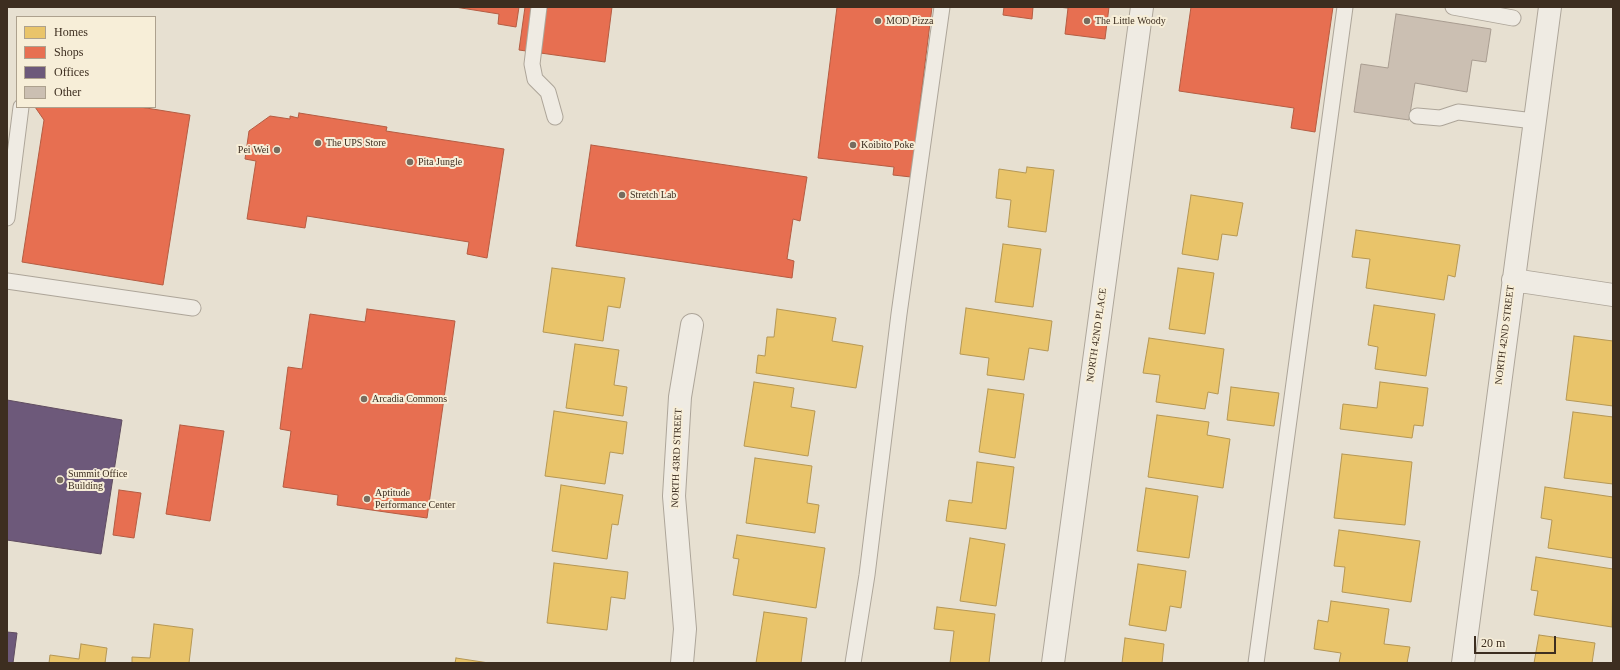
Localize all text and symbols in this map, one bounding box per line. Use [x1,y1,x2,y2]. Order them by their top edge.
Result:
place label: MOD Pizza [886,15,933,27]
place label: The Little Woody [1095,15,1166,27]
legend [16,16,156,108]
marker: MOD Pizza [873,16,883,26]
marker: The Little Woody [1082,16,1092,26]
text: Homes [54,25,88,39]
text: Shops [54,45,83,59]
text: Offices [54,65,89,79]
text: Other [54,85,81,99]
place label: The UPS Store [326,137,386,149]
marker: The UPS Store [313,138,323,148]
place label: Koibito Poke [861,139,914,151]
marker: Koibito Poke [848,140,858,150]
place label: Pei Wei [238,144,269,156]
marker: Pei Wei [272,145,282,155]
place label: Pita Jungle [418,156,462,168]
marker: Pita Jungle [405,157,415,167]
place label: Stretch Lab [630,189,676,201]
marker: Stretch Lab [617,190,627,200]
street label: NORTH 42ND STREET [1493,285,1517,385]
street label: NORTH 42ND PLACE [1084,287,1110,383]
place label: Arcadia Commons [372,393,447,405]
marker: Arcadia Commons [359,394,369,404]
street label: NORTH 43RD STREET [669,408,685,508]
place label: Summit Office Building [68,468,128,492]
marker: Summit Office Building [55,475,65,485]
place label: Aptitude Performance Center [375,487,455,510]
marker: Aptitude Performance Center [362,494,372,504]
scale bar [1476,628,1558,654]
text: 20 m [1481,636,1505,650]

